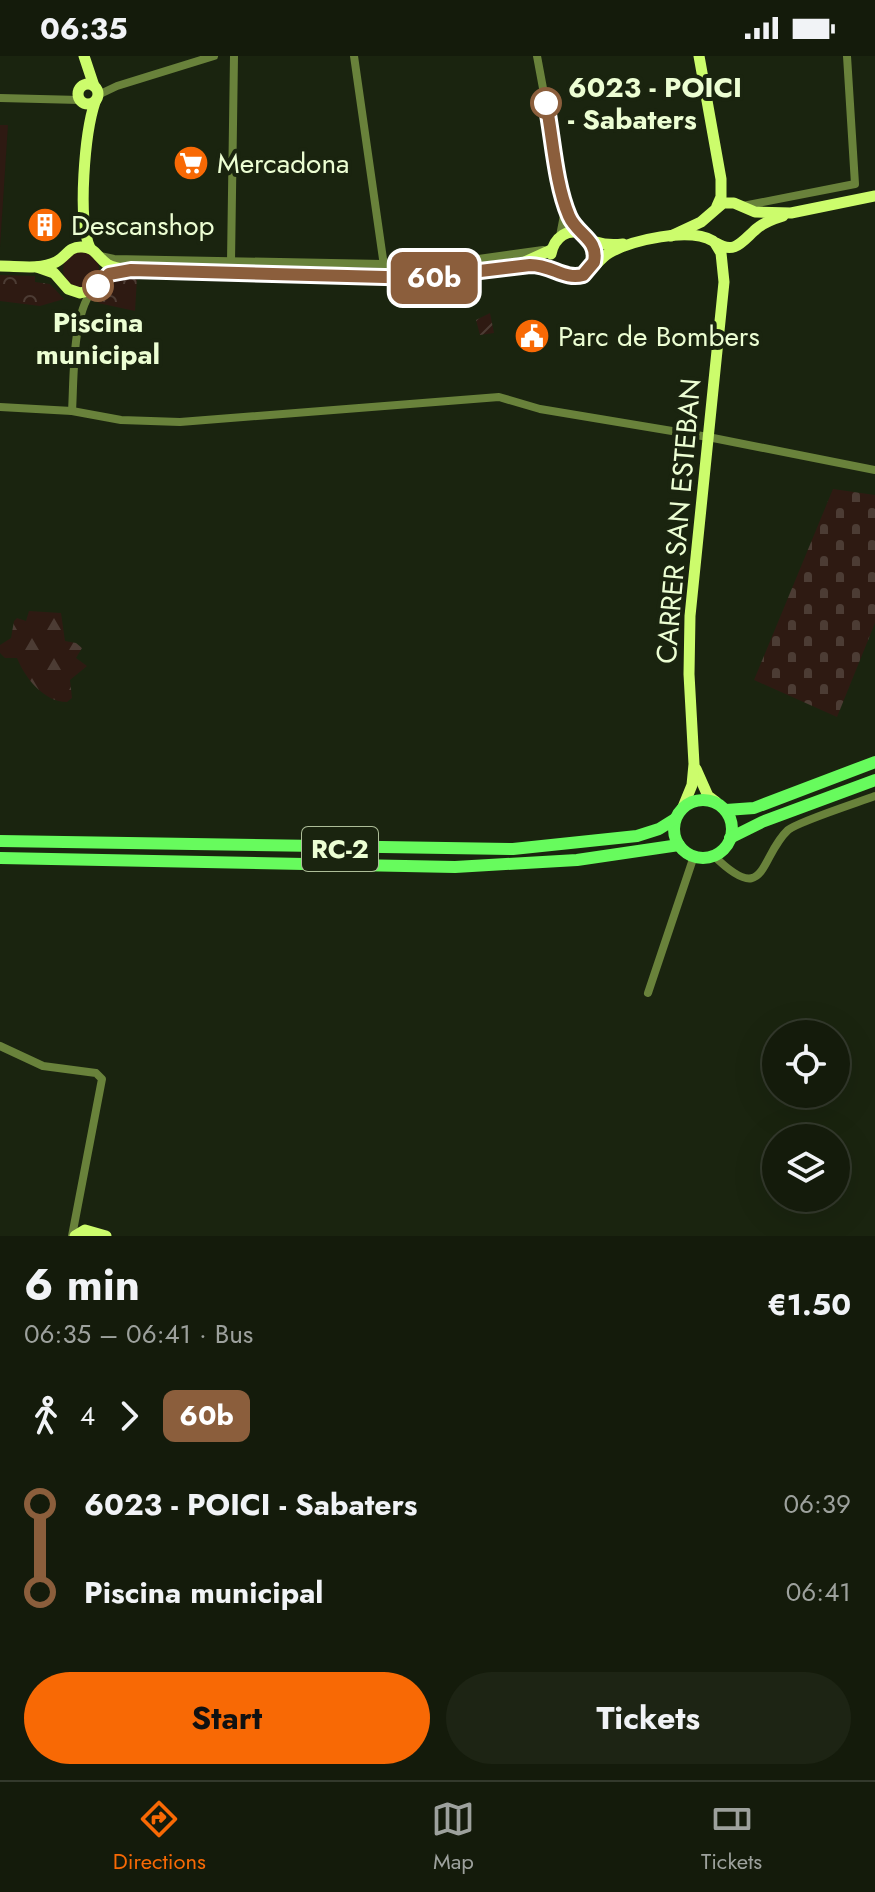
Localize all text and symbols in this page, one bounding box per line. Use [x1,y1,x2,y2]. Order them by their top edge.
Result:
text: 06:35 [40,7,128,50]
place label: 6023 - POICI - Sabaters [568,67,742,140]
marker: 6023 - POICI - Sabaters [531,88,561,118]
place label: Mercadona [217,143,350,184]
supermarket icon: Mercadona [172,144,210,182]
place label: Descanshop [71,205,215,246]
building icon: Descanshop [26,206,64,244]
line badge: 60b [388,252,480,304]
text: 60b [407,257,461,298]
marker: Piscina municipal [83,271,113,301]
place label: Piscina municipal [36,302,160,375]
place label: Parc de Bombers [558,316,760,357]
public building icon: Parc de Bombers [513,317,551,355]
street label: CARRER SAN ESTEBAN [646,377,711,666]
road number: RC-2 [302,827,378,871]
map controls [762,1020,850,1212]
button: locate [762,1020,850,1108]
button: layers [762,1124,850,1212]
text: 6 min [24,1253,140,1317]
text: €1.50 [767,1283,851,1326]
text: 06:35 – 06:41 · Bus [24,1315,253,1353]
icon: walk [24,1394,68,1438]
icon: forward [107,1394,151,1438]
text: 60b [179,1395,234,1436]
text: 4 [80,1397,95,1435]
text: 6023 - POICI - Sabaters [84,1483,417,1526]
text: 06:39 [783,1485,851,1523]
text: Piscina municipal [84,1571,323,1614]
text: 06:41 [786,1573,851,1611]
button: Start [24,1672,430,1764]
button: Tickets [446,1672,851,1764]
tab: Directions [113,1797,206,1877]
tab: Map [431,1797,475,1877]
tab: Tickets [701,1797,762,1877]

